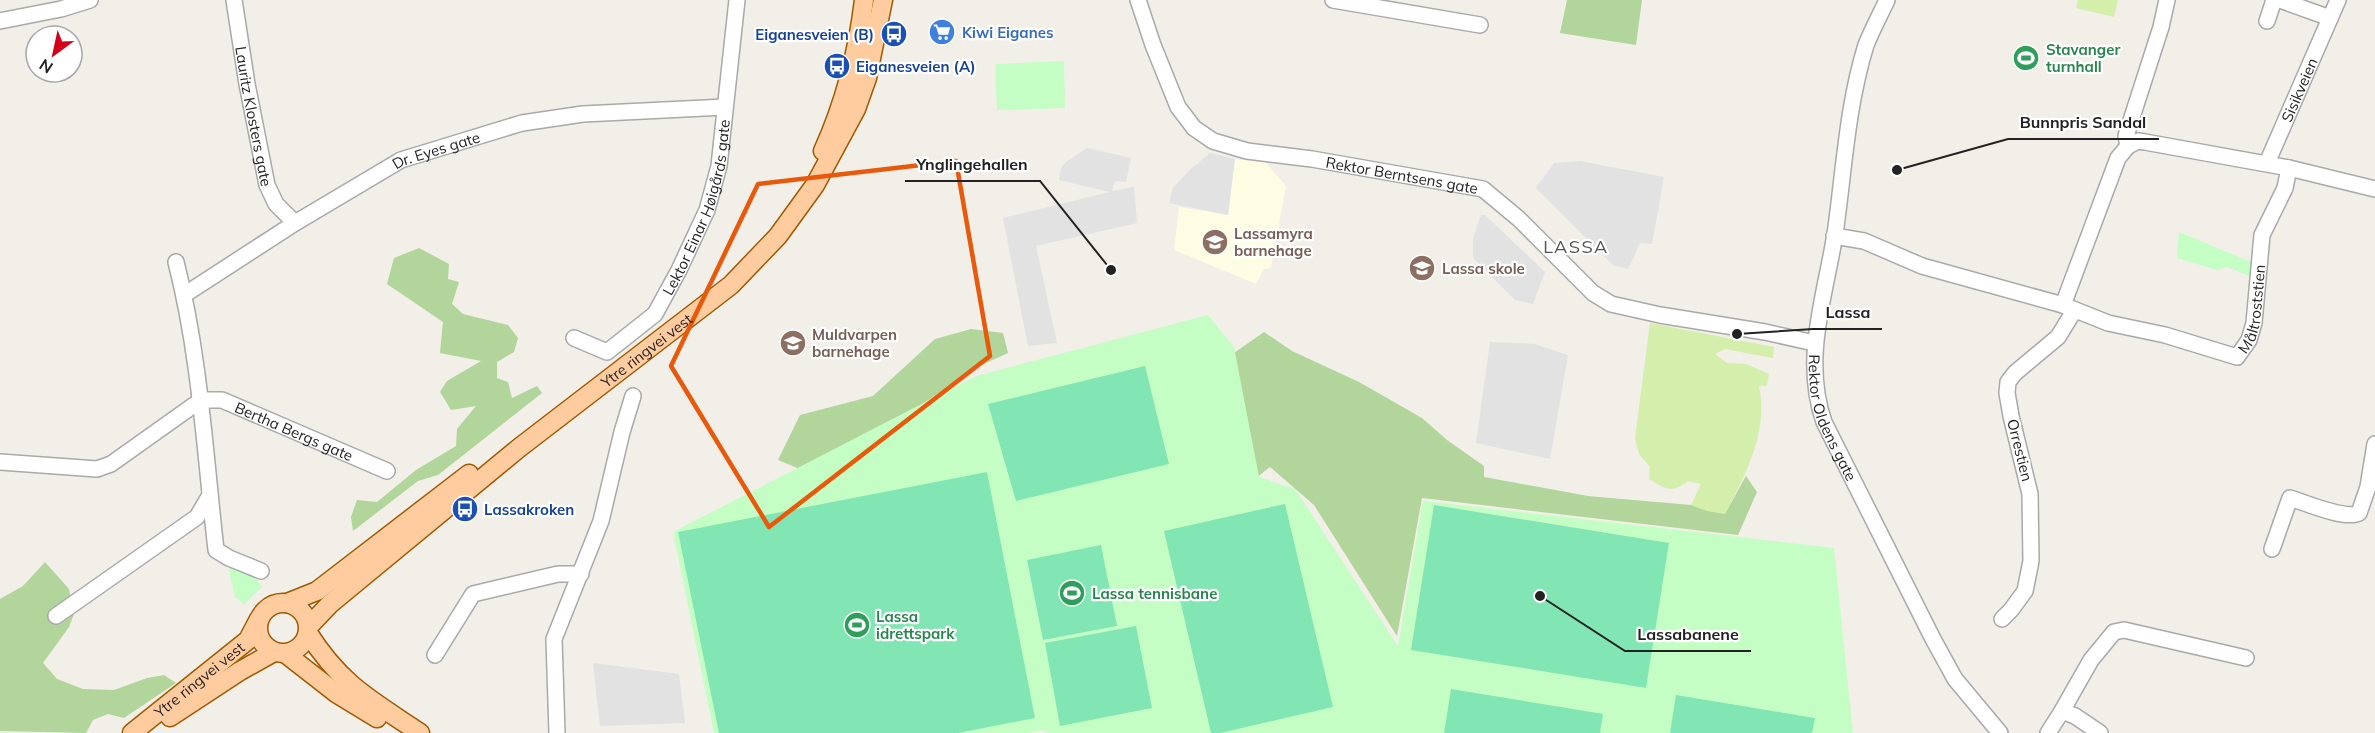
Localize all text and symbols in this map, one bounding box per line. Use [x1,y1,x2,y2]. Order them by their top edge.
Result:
supermarket icon: Kiwi Eiganes [927,17,957,47]
bus stop icon: Eiganesveien (B) [879,19,909,49]
place label: Kiwi Eiganes [962,23,1053,42]
north arrow [24,24,84,84]
place label: Eiganesveien (B) [755,25,874,44]
place label: Stavanger turnhall [2046,40,2120,76]
sports icon: Stavanger turnhall [2011,43,2041,73]
street label: Lauritz Klosters gate [232,45,277,188]
bus stop icon: Eiganesveien (A) [822,51,852,81]
text: N [35,55,56,78]
street label: Sisikveien [2277,55,2321,125]
place label: Eiganesveien (A) [856,57,976,76]
callout: Bunnpris Sandal [2008,105,2159,139]
text: Bunnpris Sandal [2020,112,2146,132]
street label: Lektor Einar Høigårds gate [658,119,733,298]
street label: Dr. Eyes gate [388,127,482,173]
callout: Ynglingehallen [905,147,1040,181]
street label: Rektor Berntsens gate [1324,152,1480,197]
text: Ynglingehallen [915,154,1028,174]
place label: Lassamyra barnehage [1234,224,1313,260]
school or university icon: Lassamyra barnehage [1200,227,1230,257]
district label: LASSA [1543,235,1609,258]
school or university icon: Lassa skole [1407,253,1437,283]
place label: Lassa skole [1442,259,1525,278]
street label: Måltroststien [2233,264,2269,357]
callout: Lassa [1813,295,1882,329]
text: Lassa [1826,302,1870,322]
street label: Ytre ringvei vest [596,309,696,392]
place label: Muldvarpen barnehage [812,325,897,361]
school or university icon: Muldvarpen barnehage [778,328,808,358]
street label: Rektor Oldens gate [1805,354,1861,484]
street label: Bertha Bergs gate [232,397,356,465]
street label: Orrestien [2003,417,2037,483]
bus stop icon: Lassakroken [450,494,480,524]
place label: Lassakroken [484,500,574,519]
sports icon: Lassa tennisbane [1057,578,1087,608]
place label: Lassa tennisbane [1092,584,1217,603]
place label: Lassa idrettspark [876,607,955,643]
sports icon: Lassa idrettspark [842,610,872,640]
callout: Lassabanene [1625,617,1751,651]
text: Lassabanene [1637,624,1739,644]
street label: Ytre ringvei vest [149,637,248,722]

